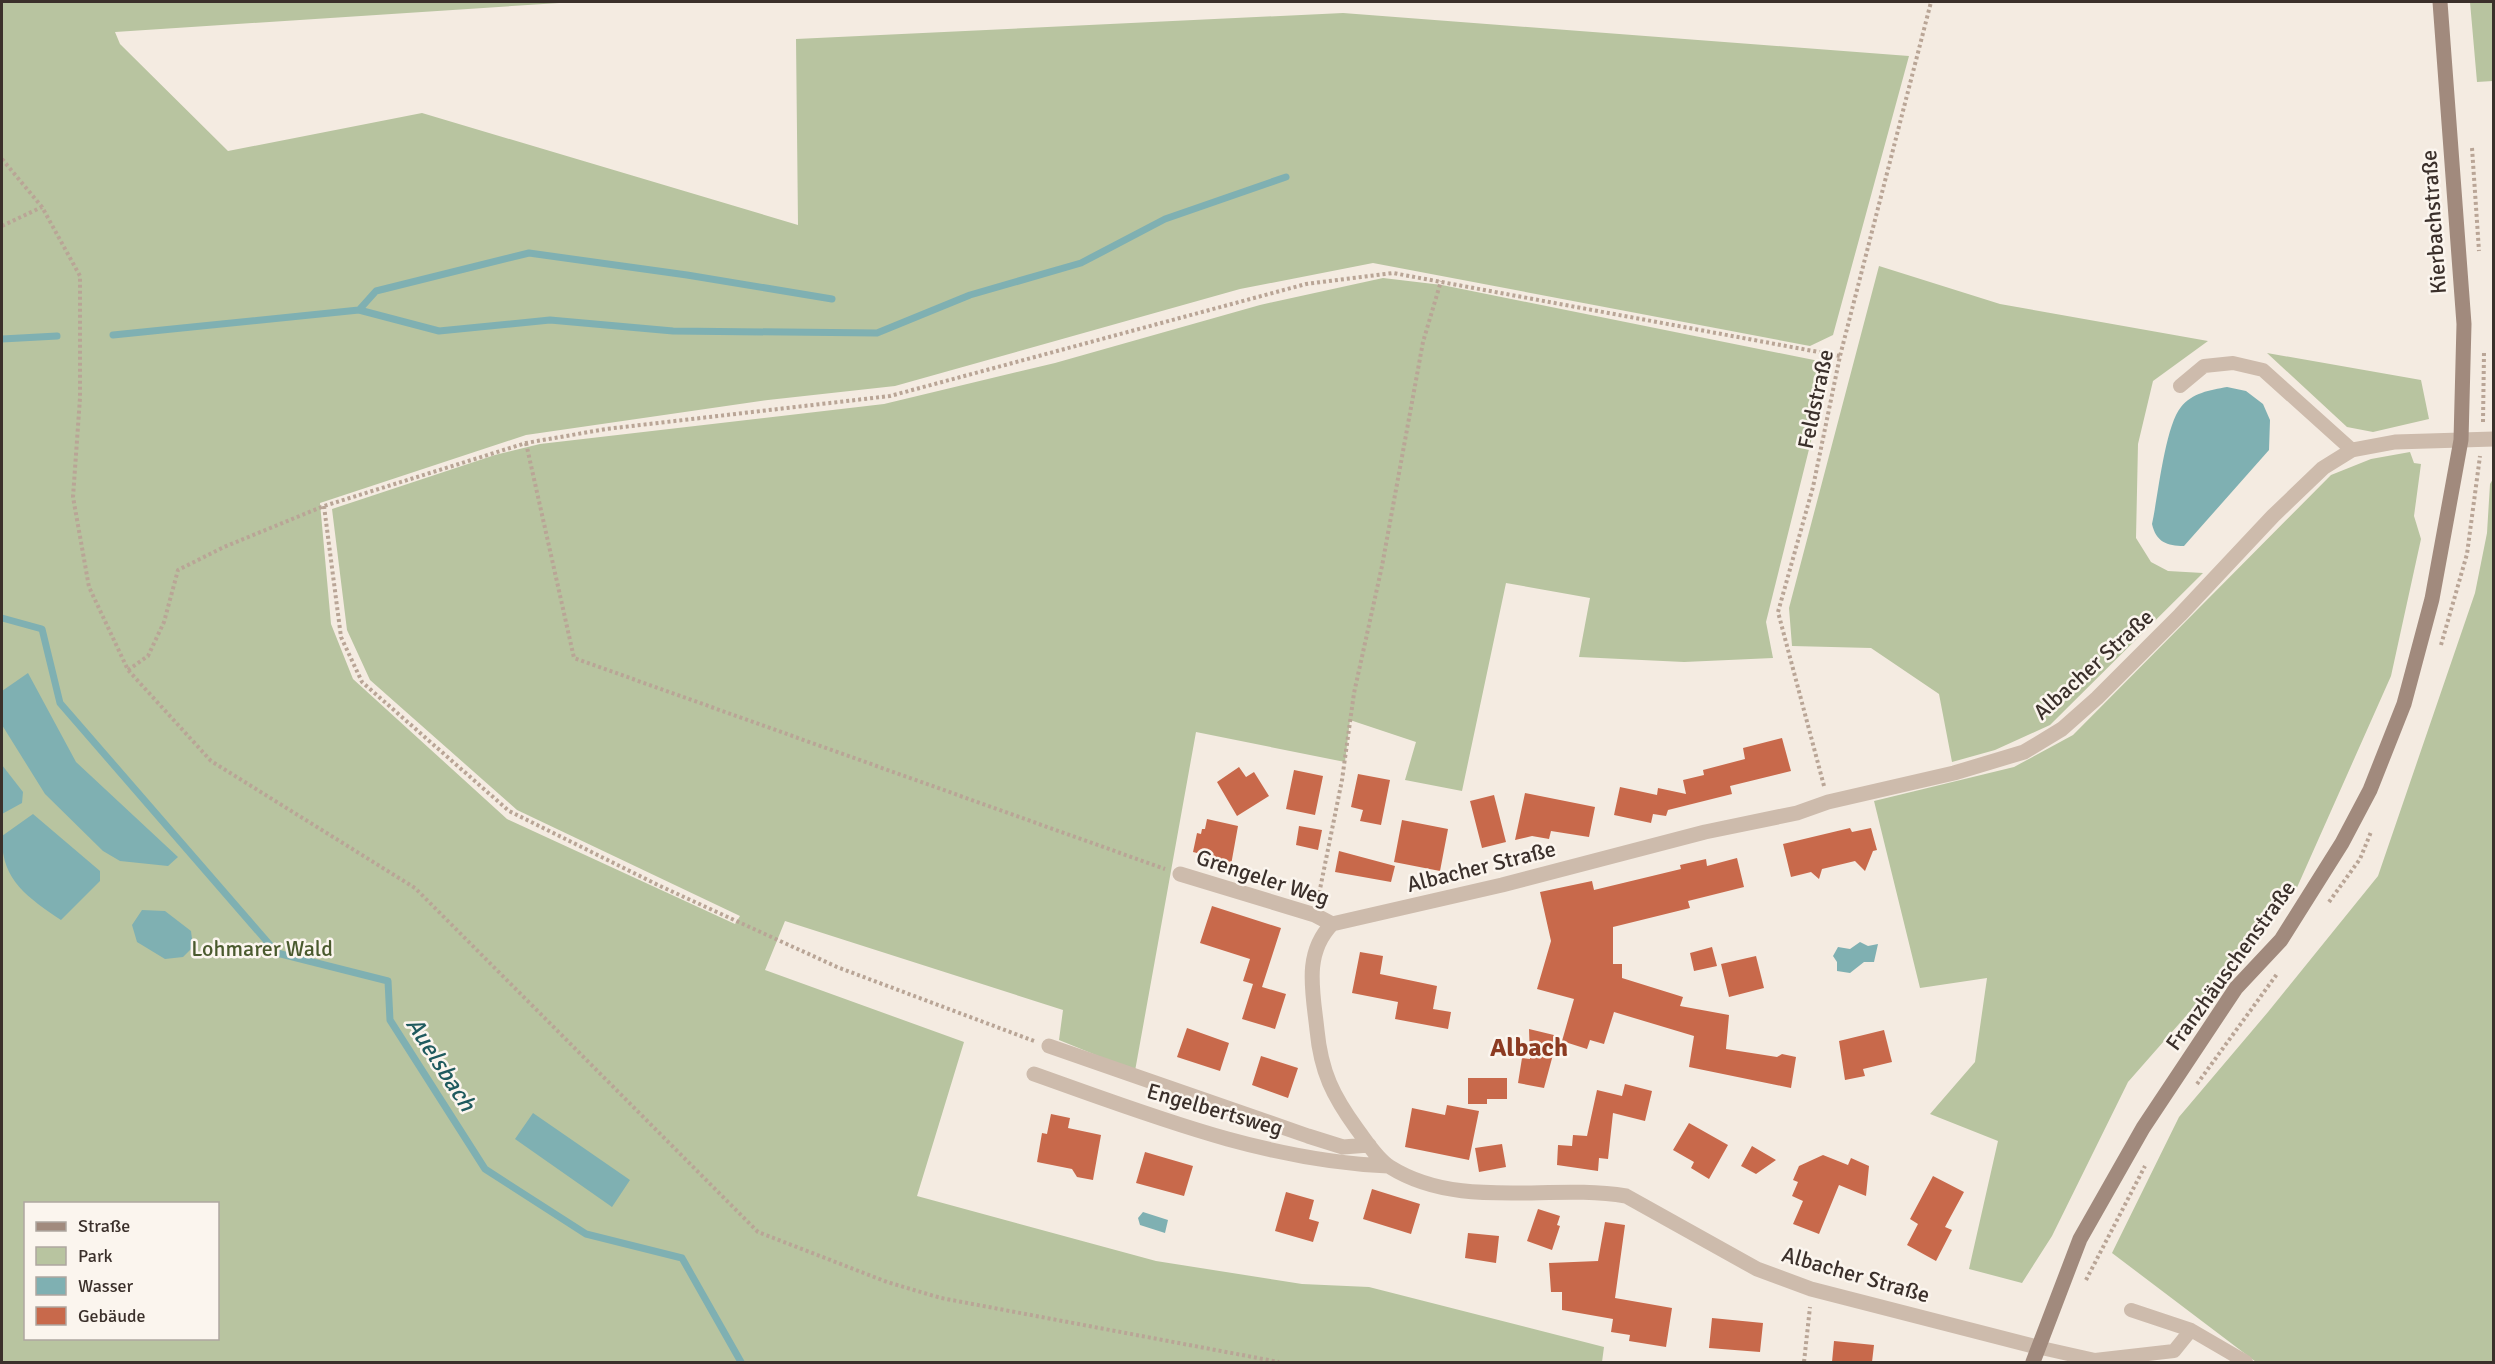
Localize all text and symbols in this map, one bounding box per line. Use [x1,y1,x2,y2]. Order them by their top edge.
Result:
street label: Kierbachstraße [2415,149,2452,295]
street label: Feldstraße [1792,347,1839,451]
street label: Albacher Straße [2028,603,2159,725]
street label: Albacher Straße [1404,835,1558,898]
street label: Grengeler Weg [1193,843,1333,912]
street label: Franzhäuschenstraße [2160,875,2301,1055]
park label: Lohmarer Wald [191,935,333,962]
water label: Auelsbach [400,1011,483,1117]
district label: Albach [1490,1032,1568,1064]
street label: Engelbertsweg [1144,1077,1286,1142]
legend [24,1202,219,1340]
text: Straße [78,1215,130,1237]
street label: Albacher Straße [1779,1240,1933,1308]
text: Park [78,1245,113,1267]
text: Wasser [78,1275,134,1297]
text: Gebäude [78,1305,146,1327]

